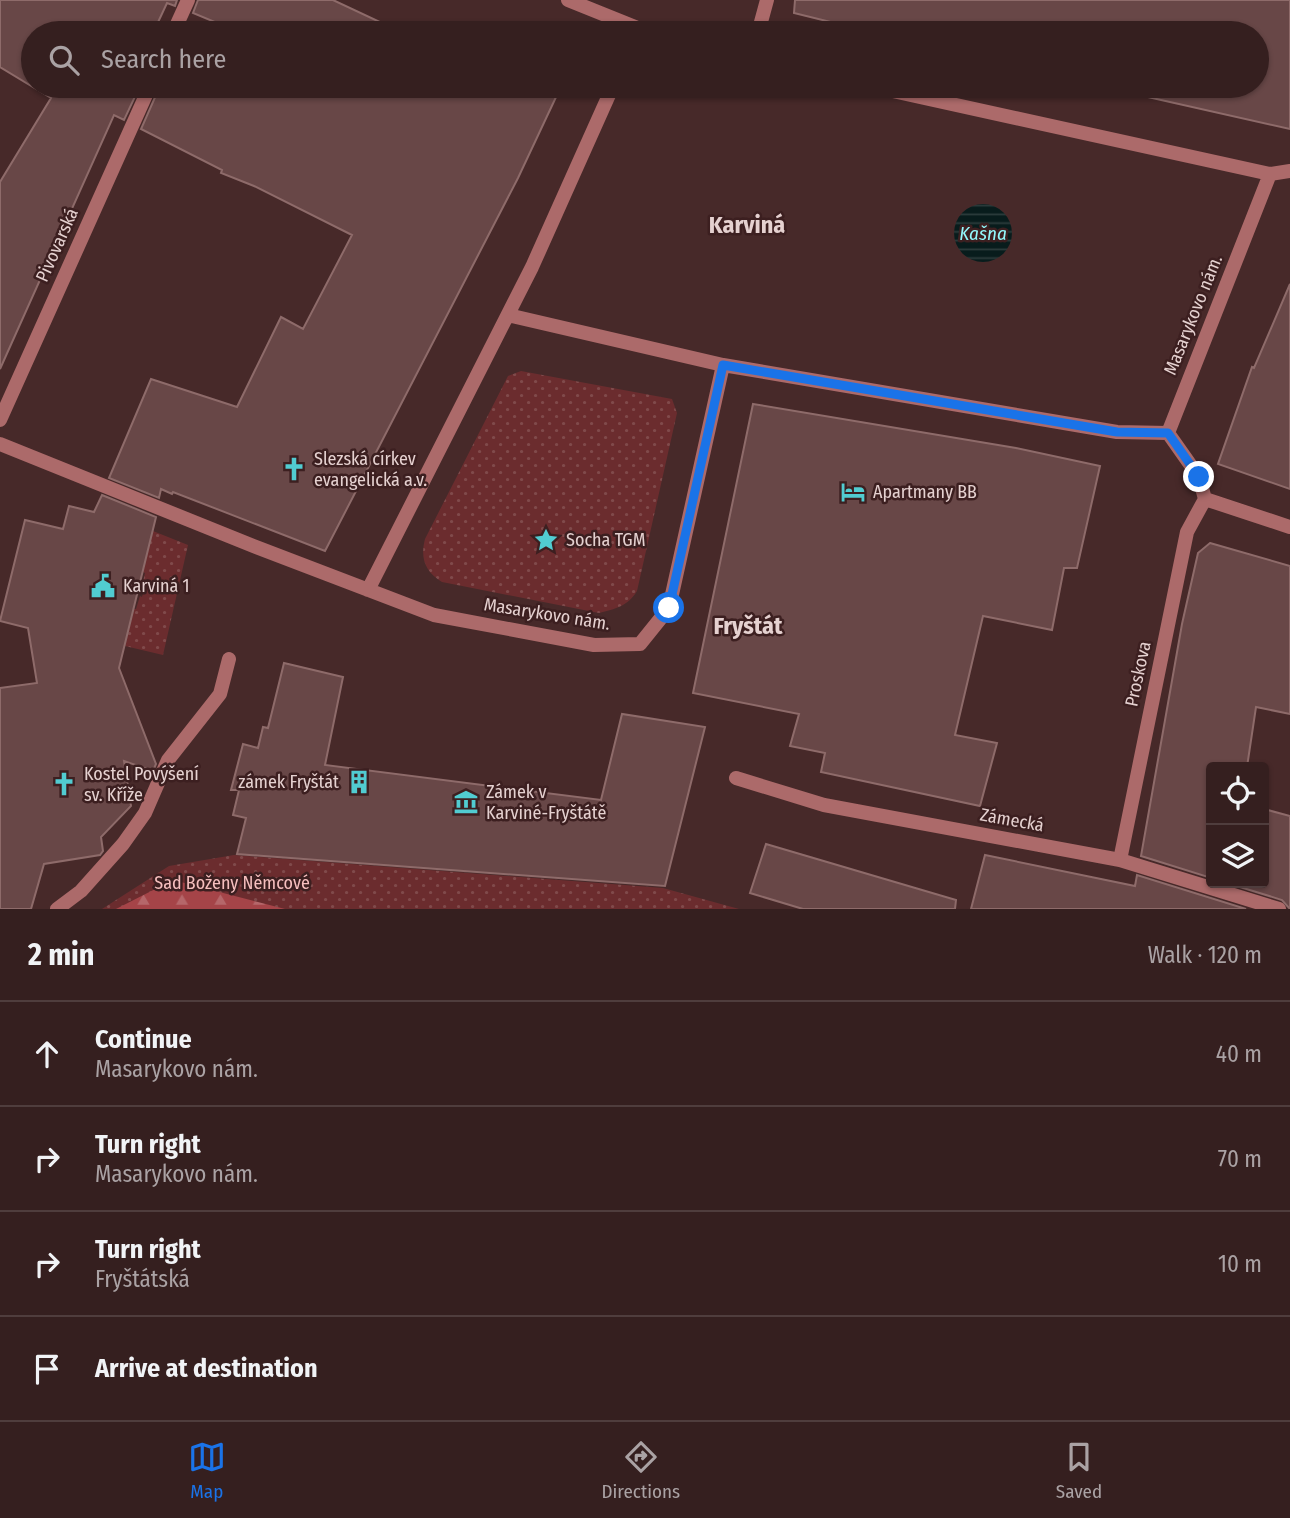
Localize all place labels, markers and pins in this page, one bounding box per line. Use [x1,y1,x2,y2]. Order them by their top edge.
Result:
place label: Slezská církev evangelická a.v. [314,448,427,491]
church icon: Slezská církev evangelická a.v. [280,455,308,483]
hotel icon: Apartmany BB [839,478,867,506]
place label: Apartmany BB [873,481,977,503]
place icon: Socha TGM [532,526,560,554]
place label: Socha TGM [566,529,645,551]
public building icon: Karviná 1 [89,572,117,600]
place label: Karviná 1 [123,575,190,597]
place label: Kostel Povýšení sv. Kříže [84,763,199,806]
building icon: zámek Fryštát [345,768,373,796]
church icon: Kostel Povýšení sv. Kříže [50,770,78,798]
place label: zámek Fryštát [238,771,339,793]
place label: Zámek v Karviné-Fryštátě [486,781,606,824]
museum icon: Zámek v Karviné-Fryštátě [452,788,480,816]

